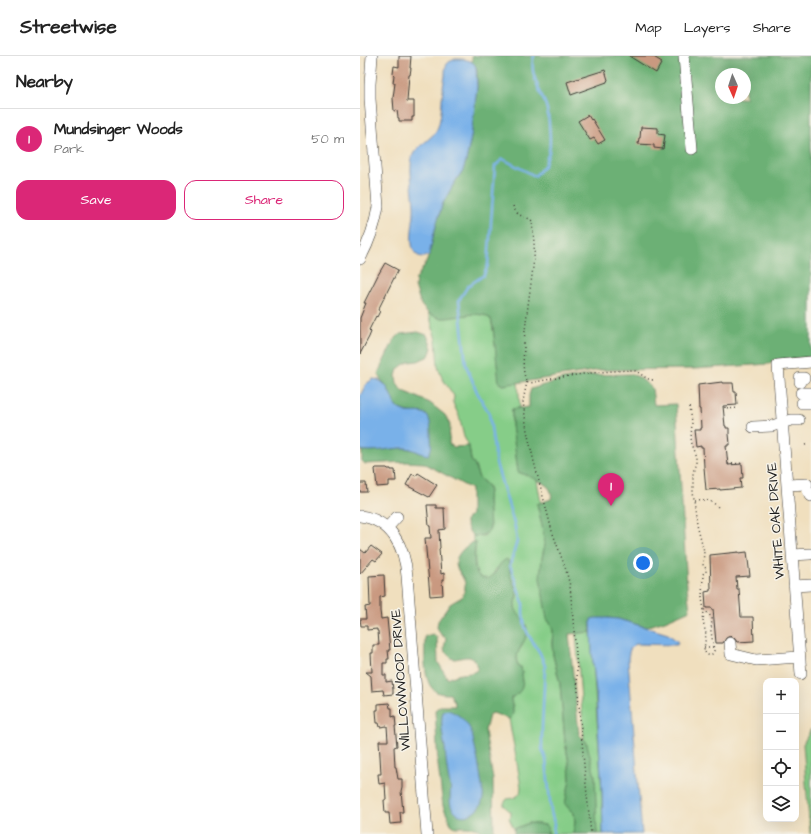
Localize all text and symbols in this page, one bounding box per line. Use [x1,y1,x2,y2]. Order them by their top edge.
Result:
text: Streetwise [20,14,117,41]
text: Map [635,18,662,38]
text: Layers [684,18,731,38]
text: Share [753,18,791,38]
north arrow [715,68,751,104]
text: Nearby [16,70,73,94]
text: Mundsinger Woods [54,119,183,140]
text: 1 [28,130,30,148]
text: 50 m [311,130,344,148]
text: Park [54,140,84,158]
button: Save [16,180,176,220]
button: Share [184,180,344,220]
street label: WHITE OAK DRIVE [762,461,790,580]
pin: 1 [598,473,624,506]
your location [633,553,653,573]
street label: WILLOWWOOD DRIVE [386,608,416,751]
map controls [763,678,799,822]
button: + [763,678,799,714]
button: − [763,714,799,750]
button: locate [763,750,799,786]
button: layers [763,786,799,822]

